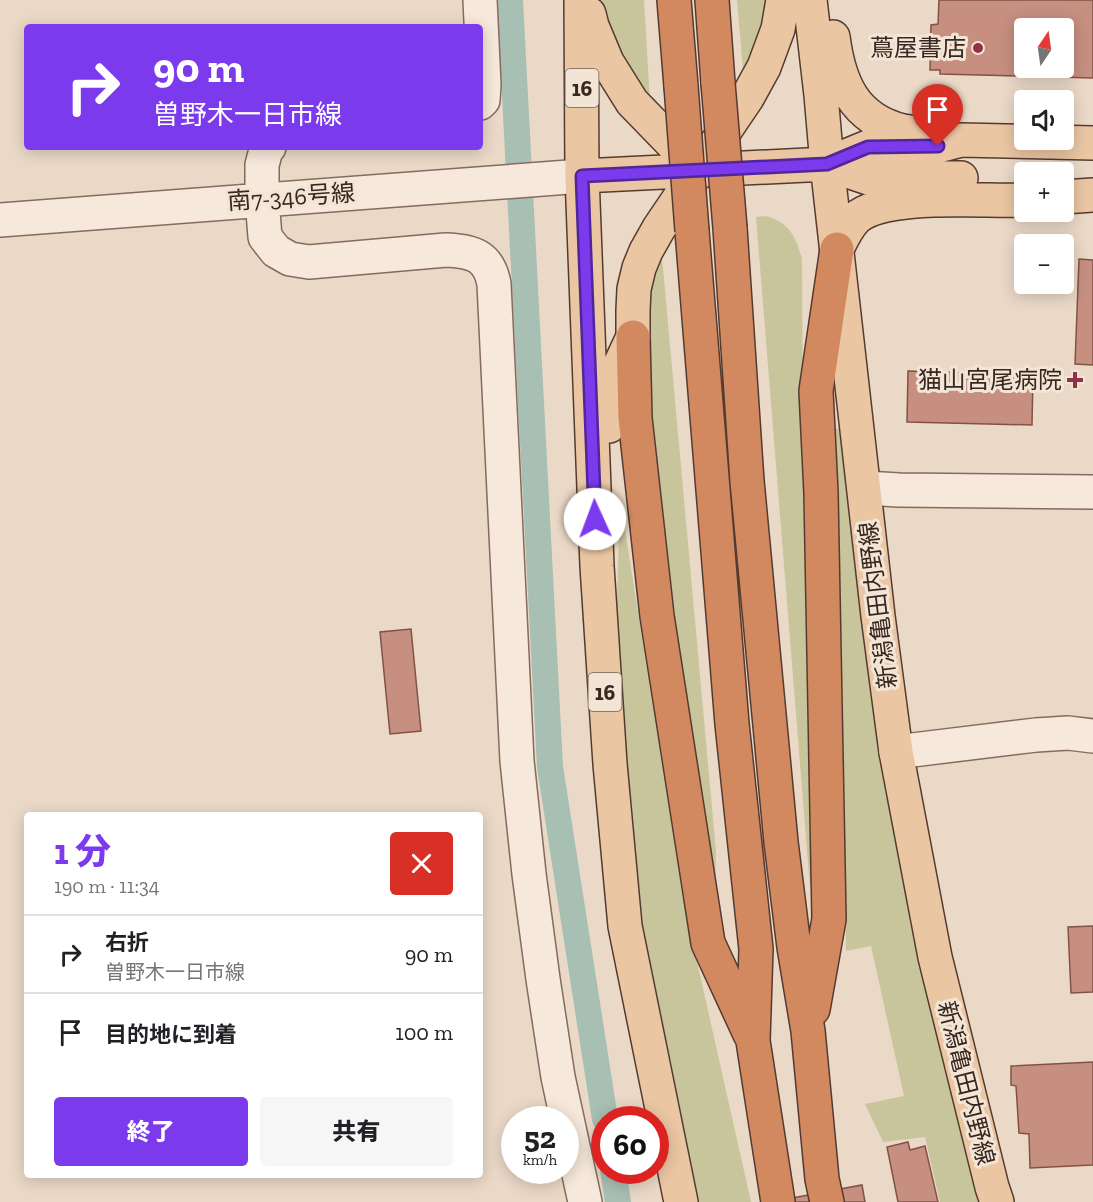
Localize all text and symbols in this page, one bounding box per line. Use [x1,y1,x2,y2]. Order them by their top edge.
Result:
north arrow [1014,18,1074,78]
map controls [1014,18,1074,294]
place label: 蔦屋書店 [870,33,966,62]
marker: 蔦屋書店 [971,41,985,55]
text: 90 m [153,42,244,93]
icon: right [54,48,132,126]
road number: 16 [566,69,598,107]
pin [912,84,963,146]
button: sound [1014,90,1074,150]
icon: arrive [921,93,954,126]
text: 曽野木一日市線 [153,99,342,131]
button: + [1014,162,1074,222]
street label: 南7-346号線 [226,178,356,215]
button: − [1014,234,1074,294]
place label: 猫山宮尾病院 [918,365,1062,394]
marker: 猫山宮尾病院 [1066,371,1084,389]
position arrow [563,487,627,551]
street label: 新潟亀田内野線 [853,520,902,690]
road number: 16 [588,673,622,711]
text: 1 分 [54,830,111,873]
button: close [390,832,453,895]
text: 190 m · 11:34 [54,874,160,898]
text: 右折 [105,929,149,956]
icon: right [54,938,87,971]
text: 90 m [405,941,453,968]
text: 曽野木一日市線 [105,960,245,984]
street label: 新潟亀田内野線 [932,998,1001,1168]
icon: arrive [54,1016,87,1049]
text: 100 m [395,1019,453,1046]
text: 目的地に到着 [105,1021,237,1048]
button: 終了 [54,1097,248,1166]
button: 共有 [260,1097,453,1166]
speed limit sign: 60 [591,1106,669,1184]
text: 52 [524,1120,556,1156]
text: km/h [523,1151,557,1169]

